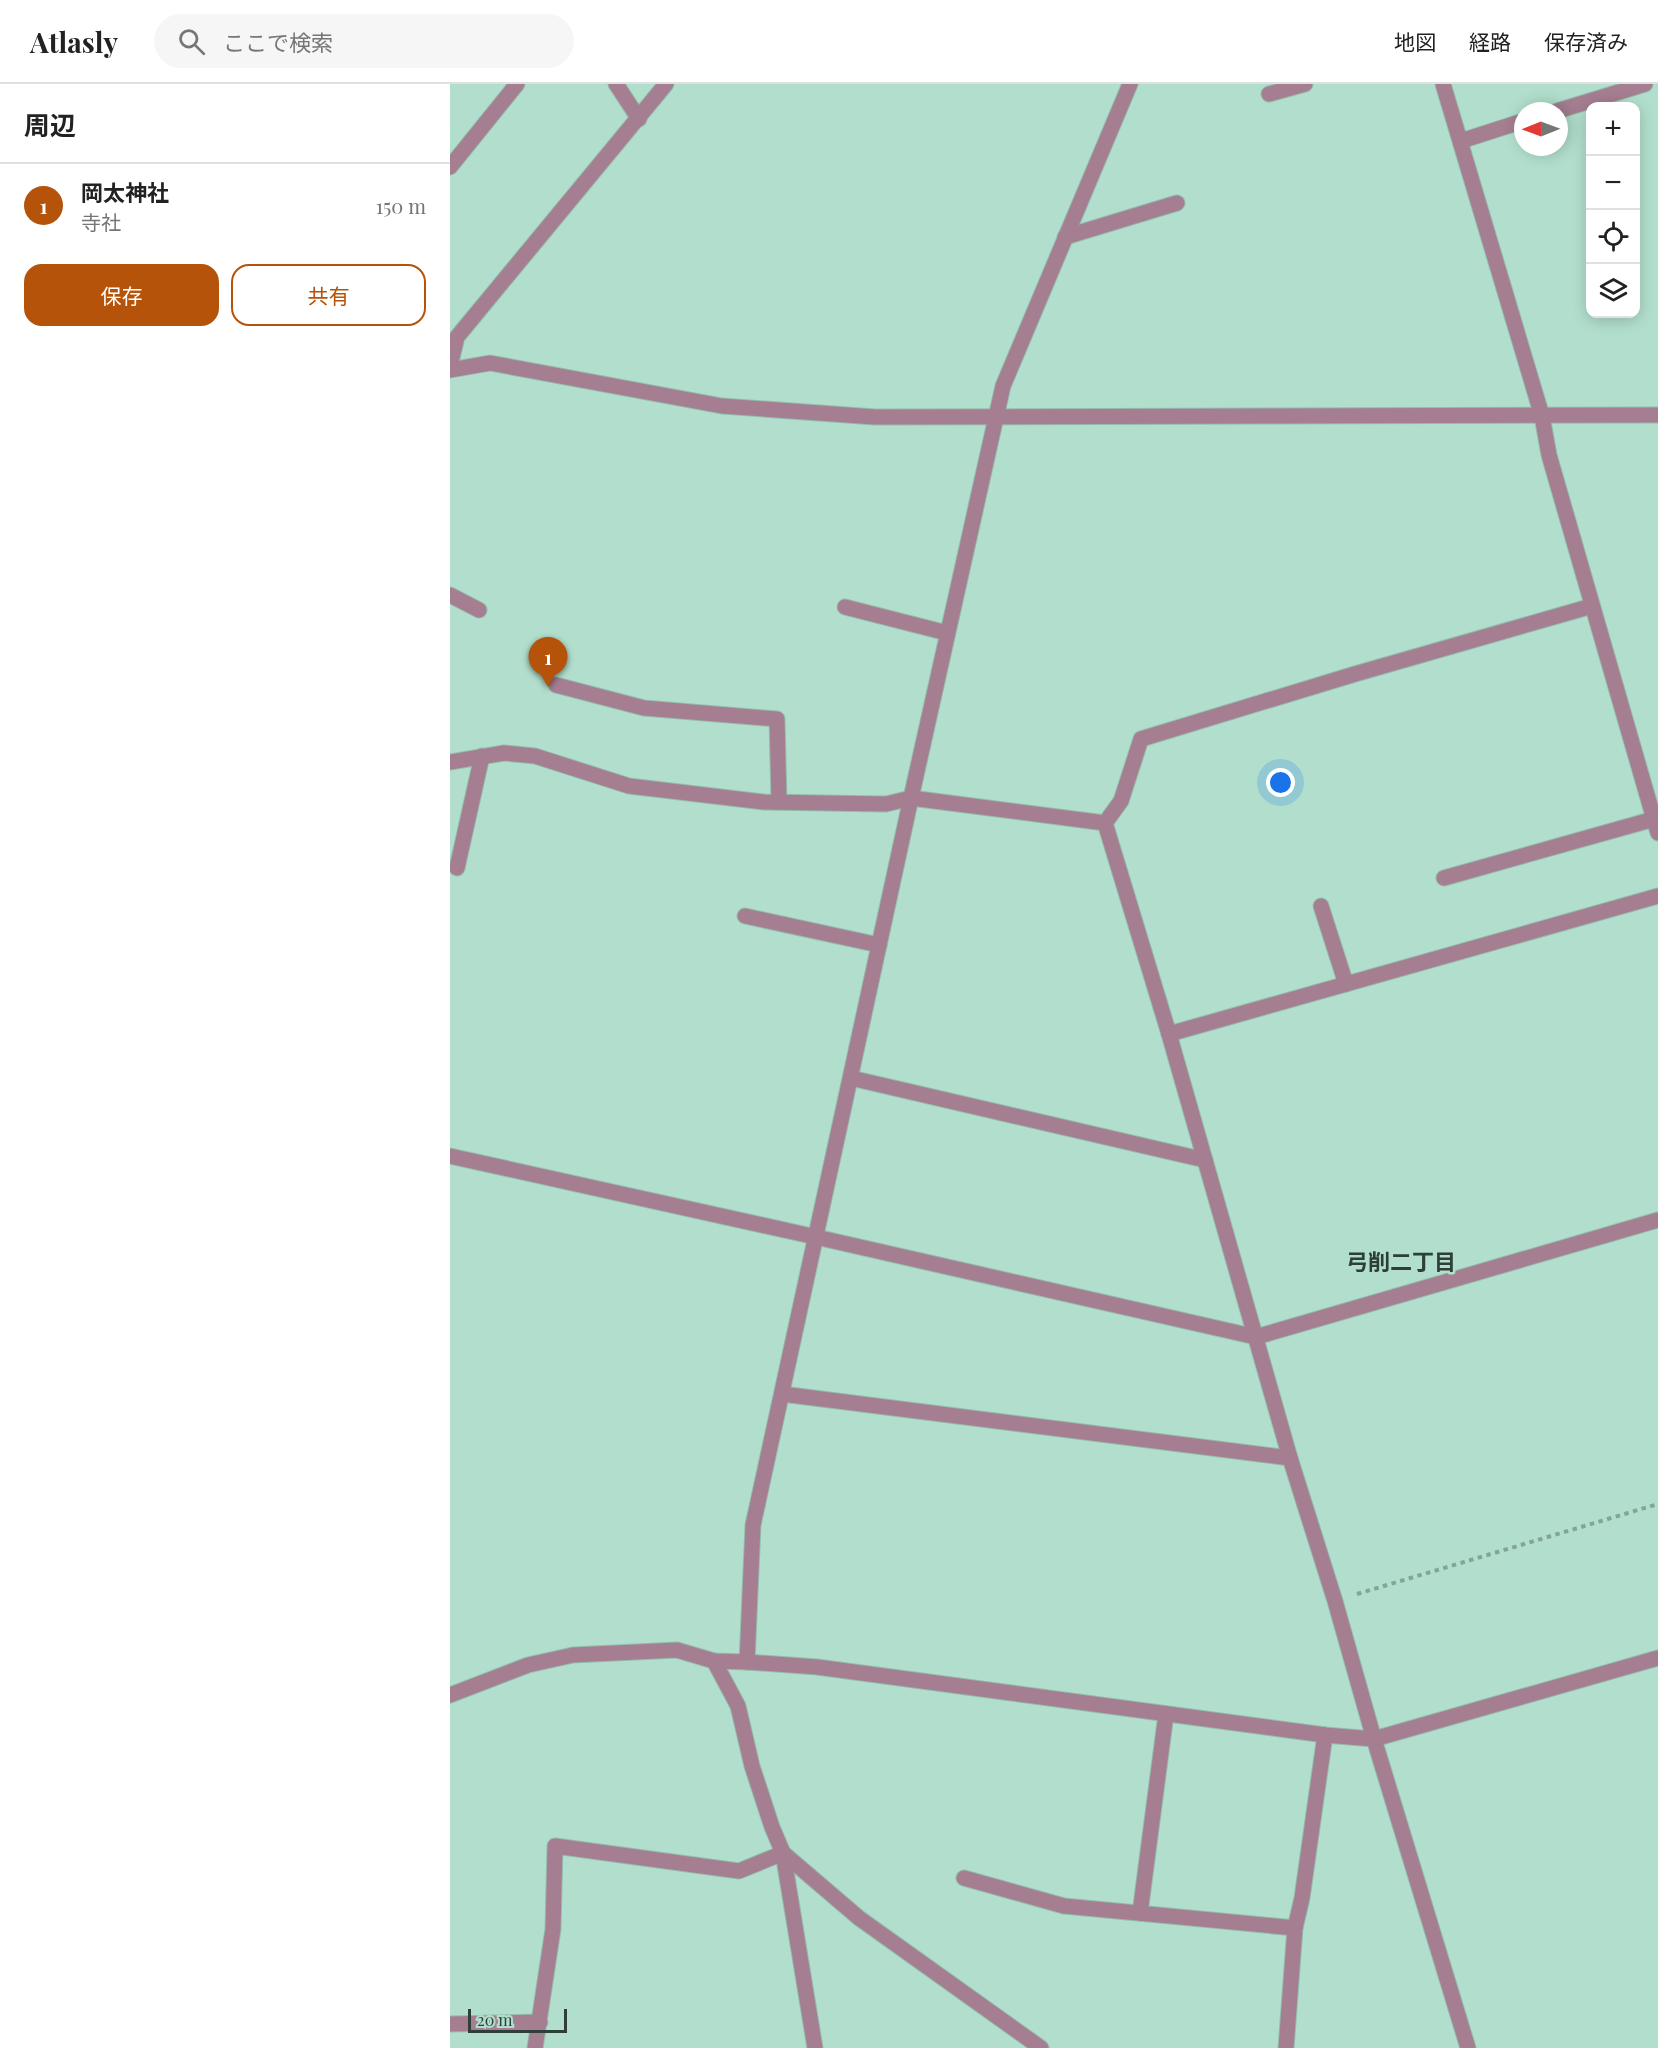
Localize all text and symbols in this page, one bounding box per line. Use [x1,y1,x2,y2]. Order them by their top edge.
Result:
search box [154,14,574,68]
text: Atlasly [30,23,118,60]
icon: search [175,25,208,58]
text: ここで検索 [223,27,333,57]
text: 地図 [1394,27,1436,55]
text: 経路 [1469,27,1511,55]
text: 保存済み [1544,27,1628,55]
north arrow [1514,102,1568,156]
map controls [1586,102,1640,318]
button: + [1586,102,1640,156]
text: 周辺 [24,107,76,142]
button: − [1586,156,1640,210]
text: 岡太神社 [81,177,169,207]
text: 1 [40,192,47,219]
text: 150 m [376,192,426,219]
text: 寺社 [81,208,121,235]
button: locate [1586,210,1640,264]
button: 保存 [24,264,219,326]
button: 共有 [231,264,426,326]
button: layers [1586,264,1640,318]
pin: 1 [528,638,568,687]
your location [1266,768,1295,797]
district label: 弓削二丁目 [1346,1246,1456,1276]
scale bar [468,2006,567,2034]
text: 20 m [477,2009,512,2030]

